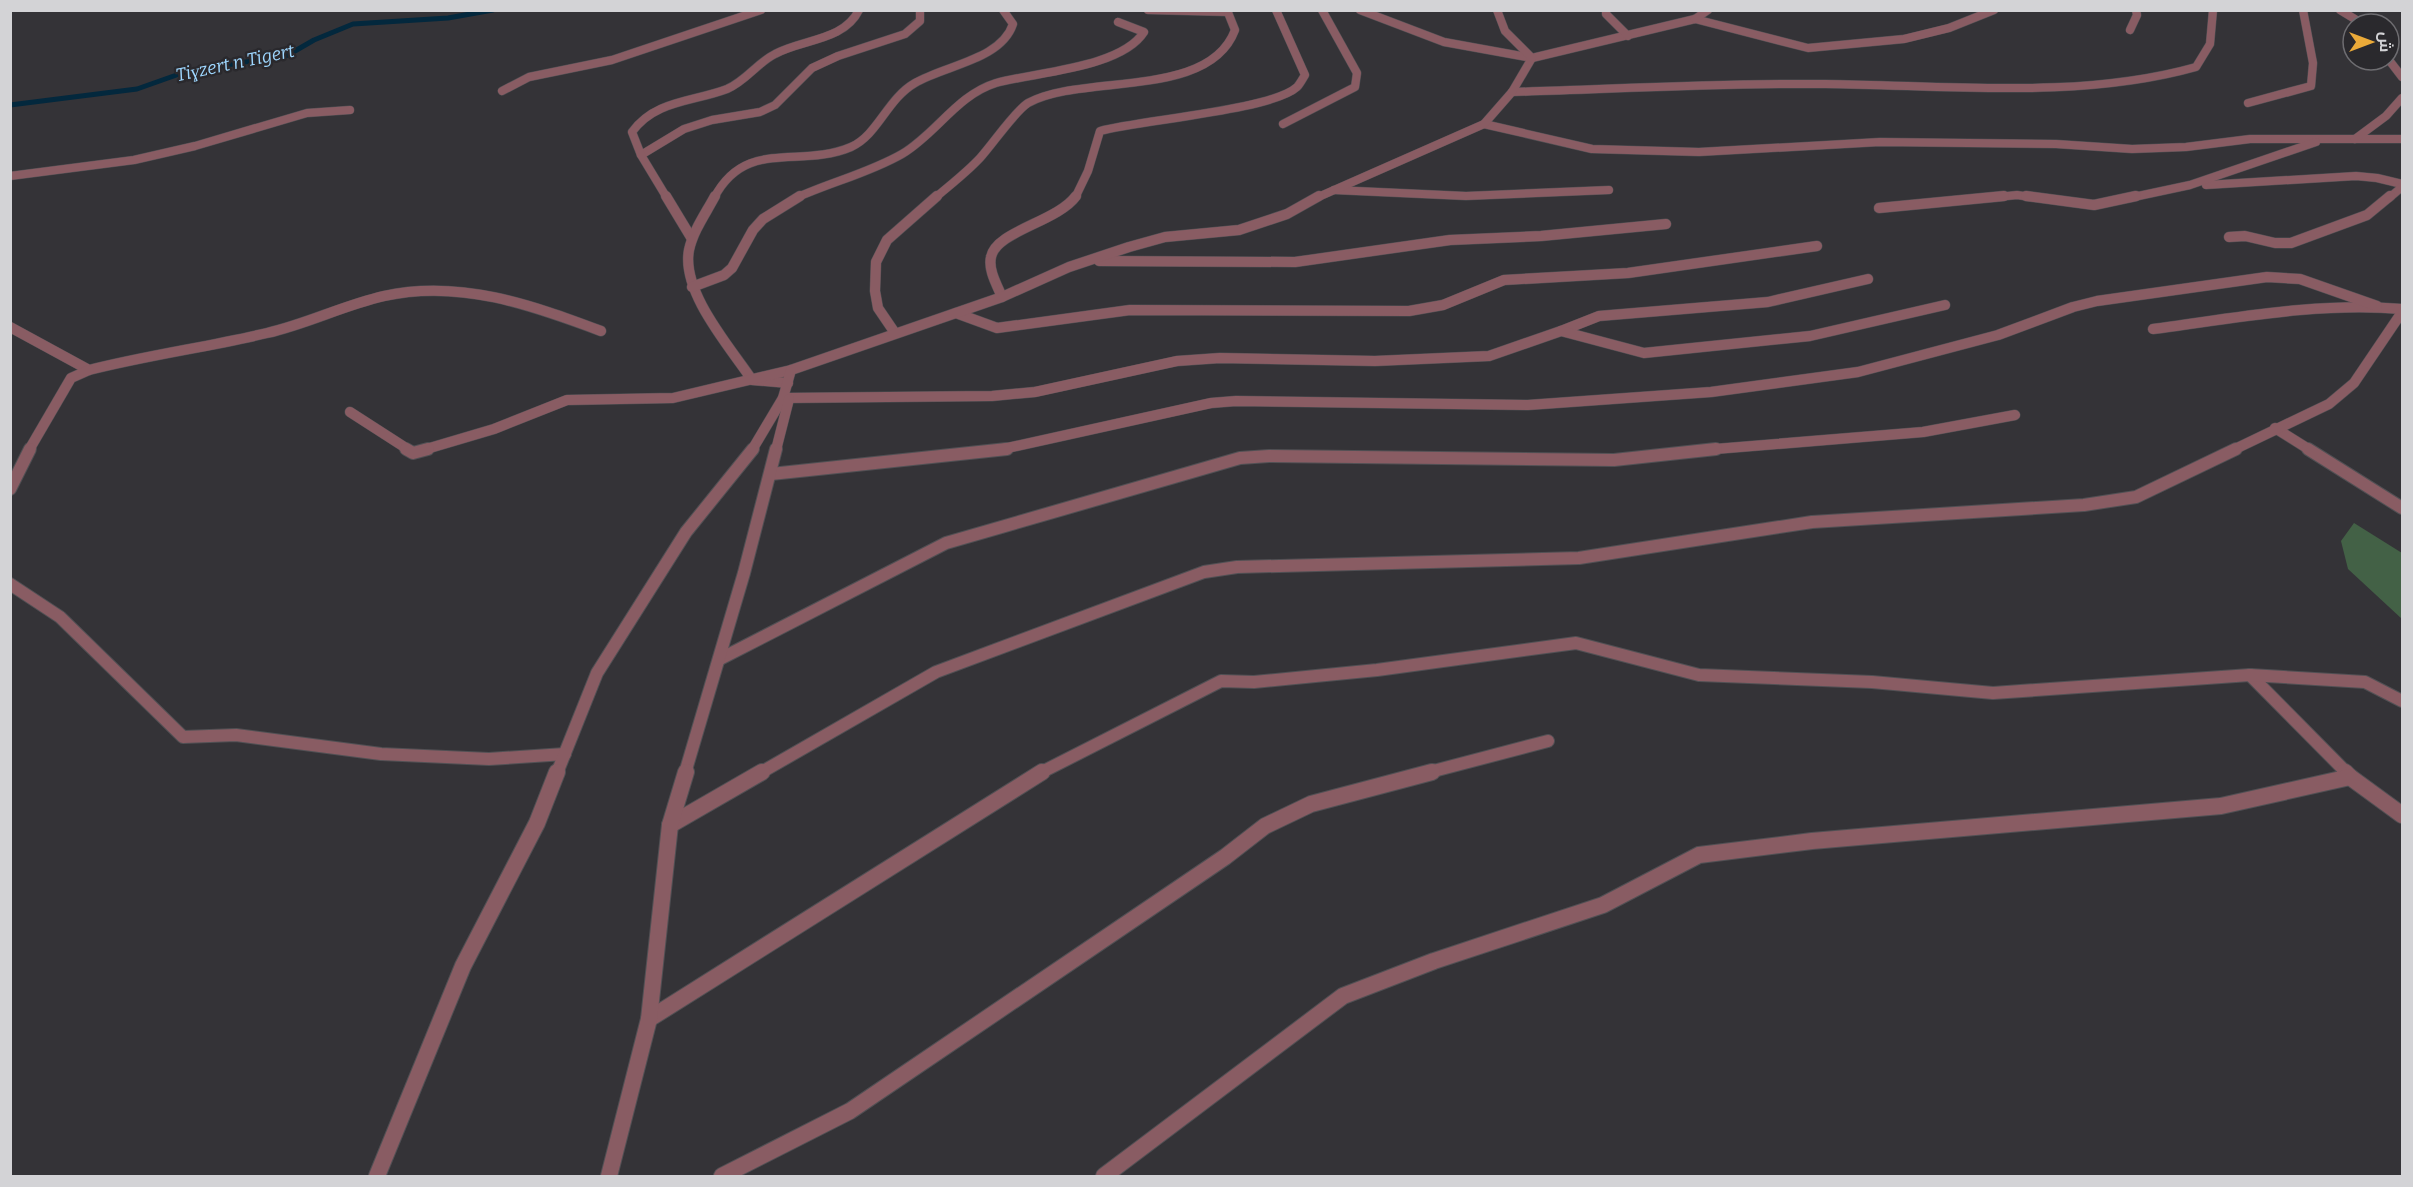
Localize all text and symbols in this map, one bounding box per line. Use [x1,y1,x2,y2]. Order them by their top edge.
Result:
north arrow [2341,12,2401,72]
text: ش [2376,32,2395,52]
water label: Tiɣzert n Tigert [174,40,297,86]

